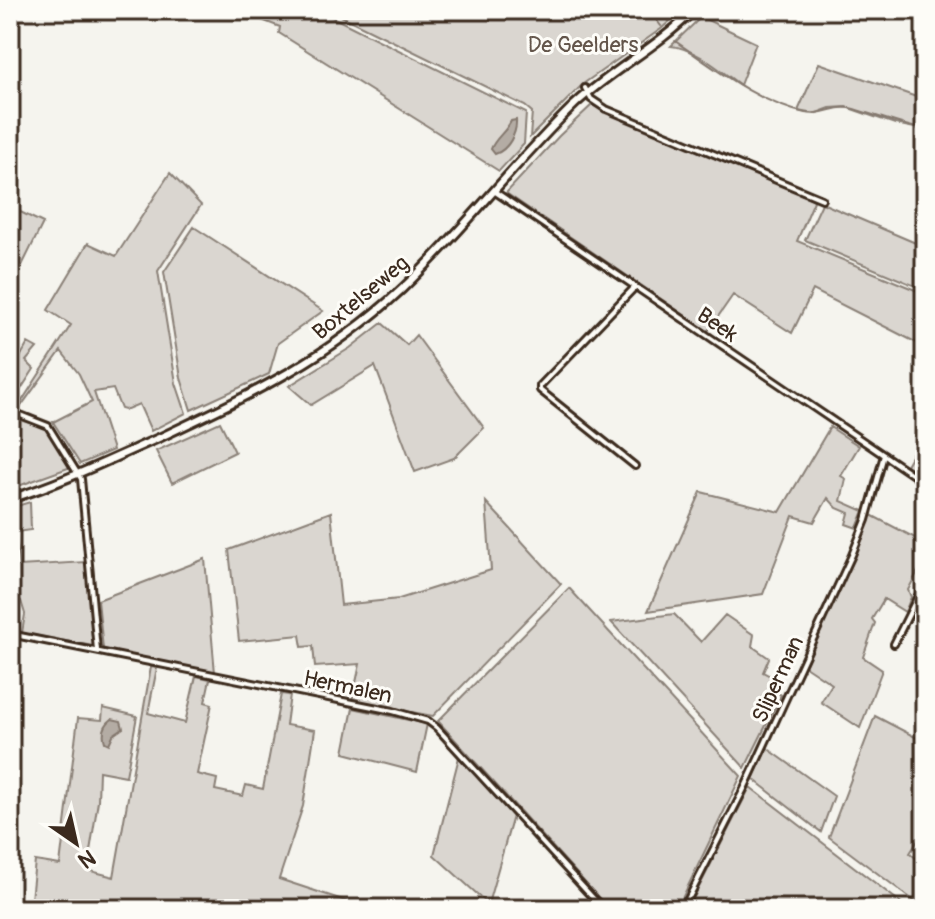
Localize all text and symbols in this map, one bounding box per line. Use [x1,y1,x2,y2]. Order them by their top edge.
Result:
park label: De Geelders [528,31,638,59]
street label: Boxtelseweg [307,249,415,346]
street label: Beek [692,301,743,349]
street label: Sliperman [746,632,810,727]
street label: Hermalen [301,664,395,710]
north arrow [36,803,116,883]
text: N [73,843,101,875]

